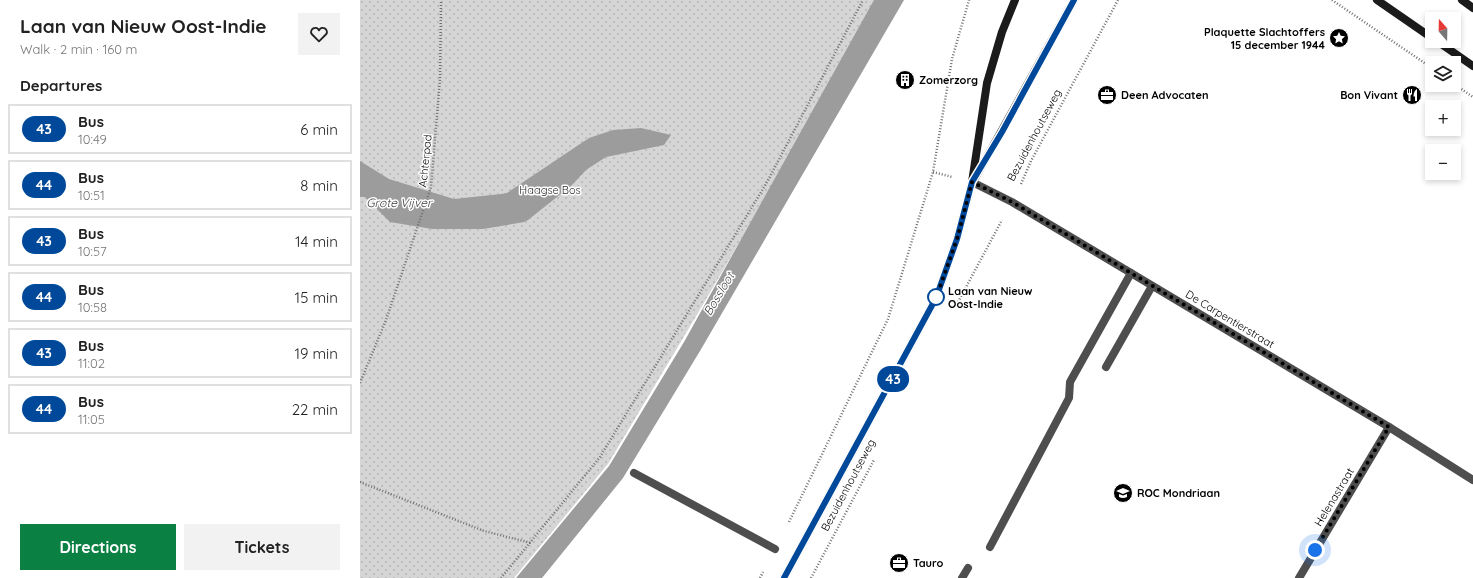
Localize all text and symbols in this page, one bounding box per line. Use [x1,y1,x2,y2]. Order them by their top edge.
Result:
north arrow [1425,12,1461,48]
map controls [1425,12,1461,180]
button: heart [298,13,340,55]
text: Laan van Nieuw Oost-Indie [20,14,266,38]
place label: Plaquette Slachtoffers 15 december 1944 [1204,25,1326,52]
place icon: Plaquette Slachtoffers 15 december 1944 [1328,27,1350,49]
text: Walk · 2 min · 160 m [20,41,137,57]
button: layers [1425,56,1461,92]
building icon: Zomerzorg [894,69,916,91]
place label: Zomerzorg [919,73,978,87]
text: Departures [20,76,102,95]
office icon: Deen Advocaten [1096,84,1118,106]
restaurant icon: Bon Vivant [1401,84,1423,106]
street label: Bezuidenhoutseweg [1004,87,1064,183]
place label: Deen Advocaten [1121,88,1209,102]
place label: Bon Vivant [1340,88,1398,102]
button: + [1425,100,1461,136]
text: Bus [78,112,104,131]
text: 43 [36,120,52,138]
text: 6 min [300,120,338,139]
text: 10:49 [78,131,107,147]
street label: Achterpad [415,134,435,188]
button: − [1425,144,1461,180]
text: Bus [78,168,104,187]
text: 44 [36,176,52,194]
text: 8 min [300,176,338,195]
park label: Haagse Bos [519,183,581,197]
text: 10:51 [78,187,105,203]
water label: Grote Vijver [366,195,433,210]
text: Bus [78,224,104,243]
text: 43 [36,232,52,250]
text: 14 min [295,232,338,251]
text: 10:57 [78,243,107,259]
water label: Bossloot [700,268,738,318]
text: Bus [78,280,104,299]
place label: Laan van Nieuw Oost-Indie [948,284,1033,311]
street label: De Carpentierstraat [1183,287,1277,351]
text: 44 [36,288,52,306]
text: 15 min [295,288,338,307]
marker: Laan van Nieuw Oost-Indie [927,288,945,306]
text: 10:58 [78,299,107,315]
text: Bus [78,336,104,355]
text: 43 [36,344,52,362]
text: 19 min [294,344,338,363]
text: 11:02 [78,355,105,371]
line badge: 43 [875,366,911,392]
text: 43 [885,370,901,388]
text: Bus [78,392,104,411]
text: 44 [36,400,52,418]
text: 22 min [292,400,338,419]
text: 11:05 [78,411,105,427]
street label: Bezuidenhoutseweg [818,437,878,533]
street label: Helenastraat [1311,465,1357,529]
school or university icon: ROC Mondriaan [1112,482,1134,504]
place label: ROC Mondriaan [1137,486,1220,500]
button: Directions [20,524,176,570]
button: Tickets [184,524,340,570]
your location [1305,540,1325,560]
office icon: Tauro [888,552,910,574]
place label: Tauro [913,556,944,570]

